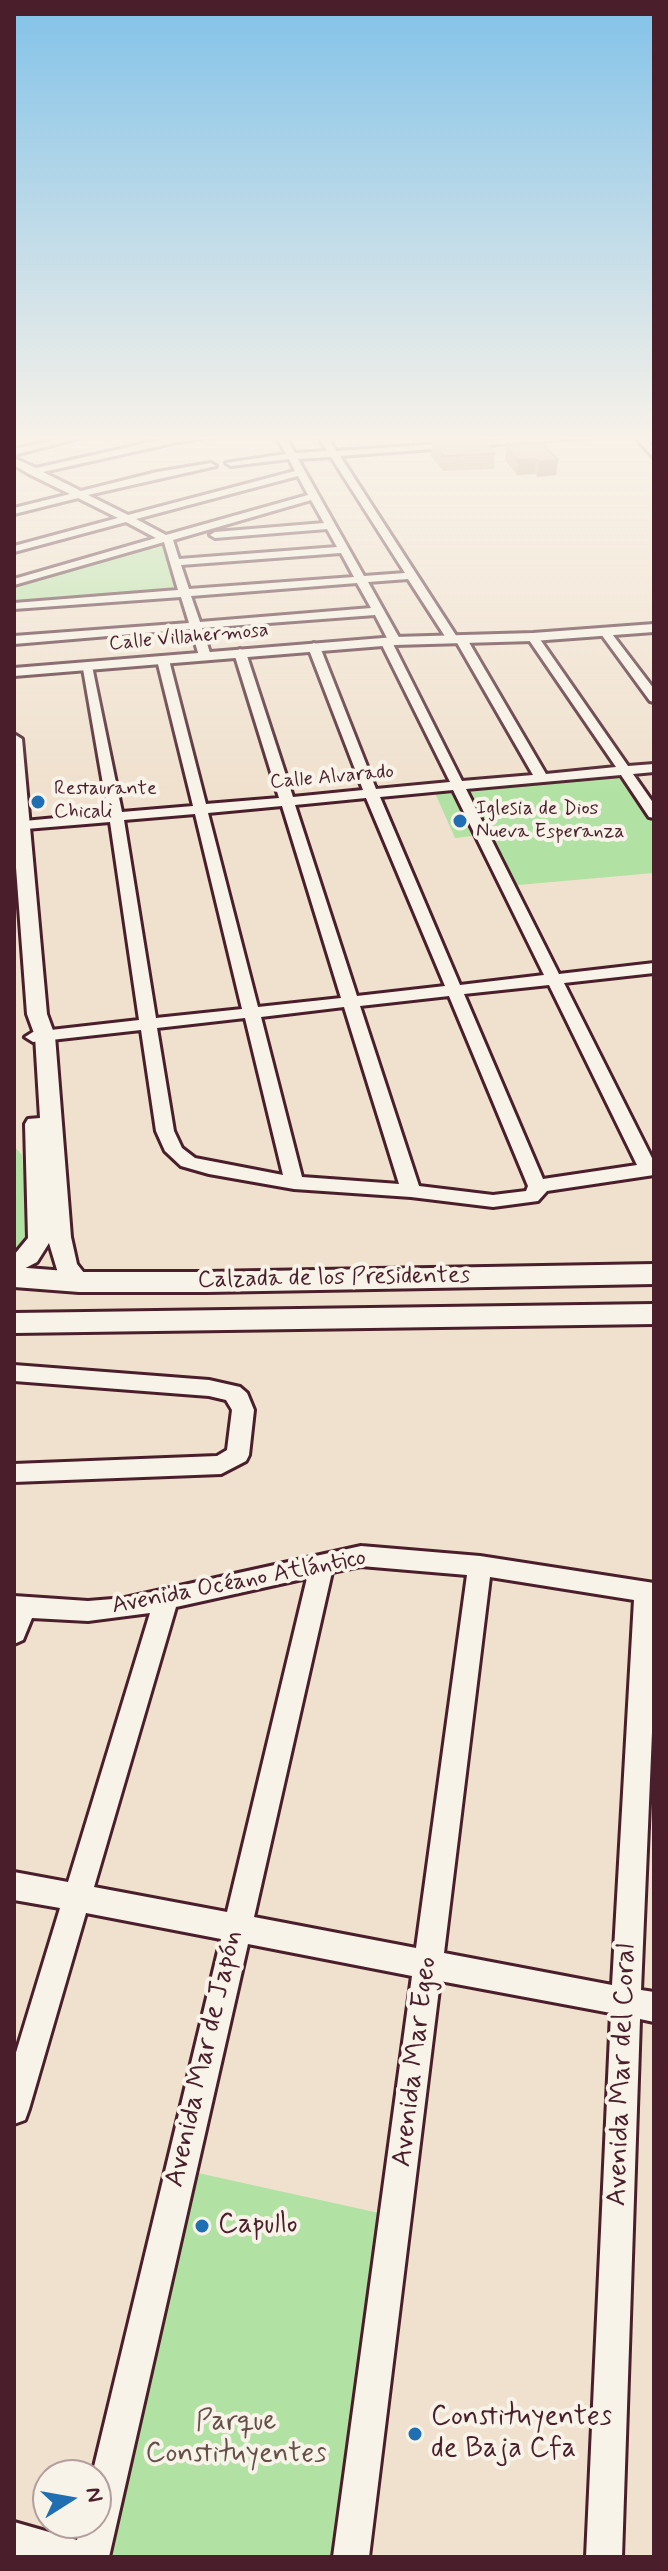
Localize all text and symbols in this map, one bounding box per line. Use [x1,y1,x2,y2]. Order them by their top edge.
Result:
street label: Calle Villahermosa [108,619,270,657]
street label: Calle Alvarado [269,761,395,795]
place label: Restaurante Chicali [54,778,157,825]
marker: Restaurante Chicali [29,793,47,811]
place label: Iglesia de Dios Nueva Esperanza [476,798,625,845]
marker: Iglesia de Dios Nueva Esperanza [451,812,469,830]
street label: Calzada de los Presidentes [197,1262,471,1296]
street label: Avenida Océano Atlántico [109,1544,369,1622]
street label: Avenida Mar de Japón [159,1927,251,2191]
street label: Avenida Mar del Coral [602,1943,644,2207]
street label: Avenida Mar Egeo [386,1955,446,2169]
place label: Capullo [218,2209,298,2243]
marker: Capullo [193,2217,211,2235]
place label: Constituyentes de Baja Cfa [431,2401,612,2467]
park label: Parque Constituyentes [146,2406,326,2472]
marker: Constituyentes de Baja Cfa [406,2425,424,2443]
north arrow [32,2459,112,2539]
text: N [78,2485,109,2505]

